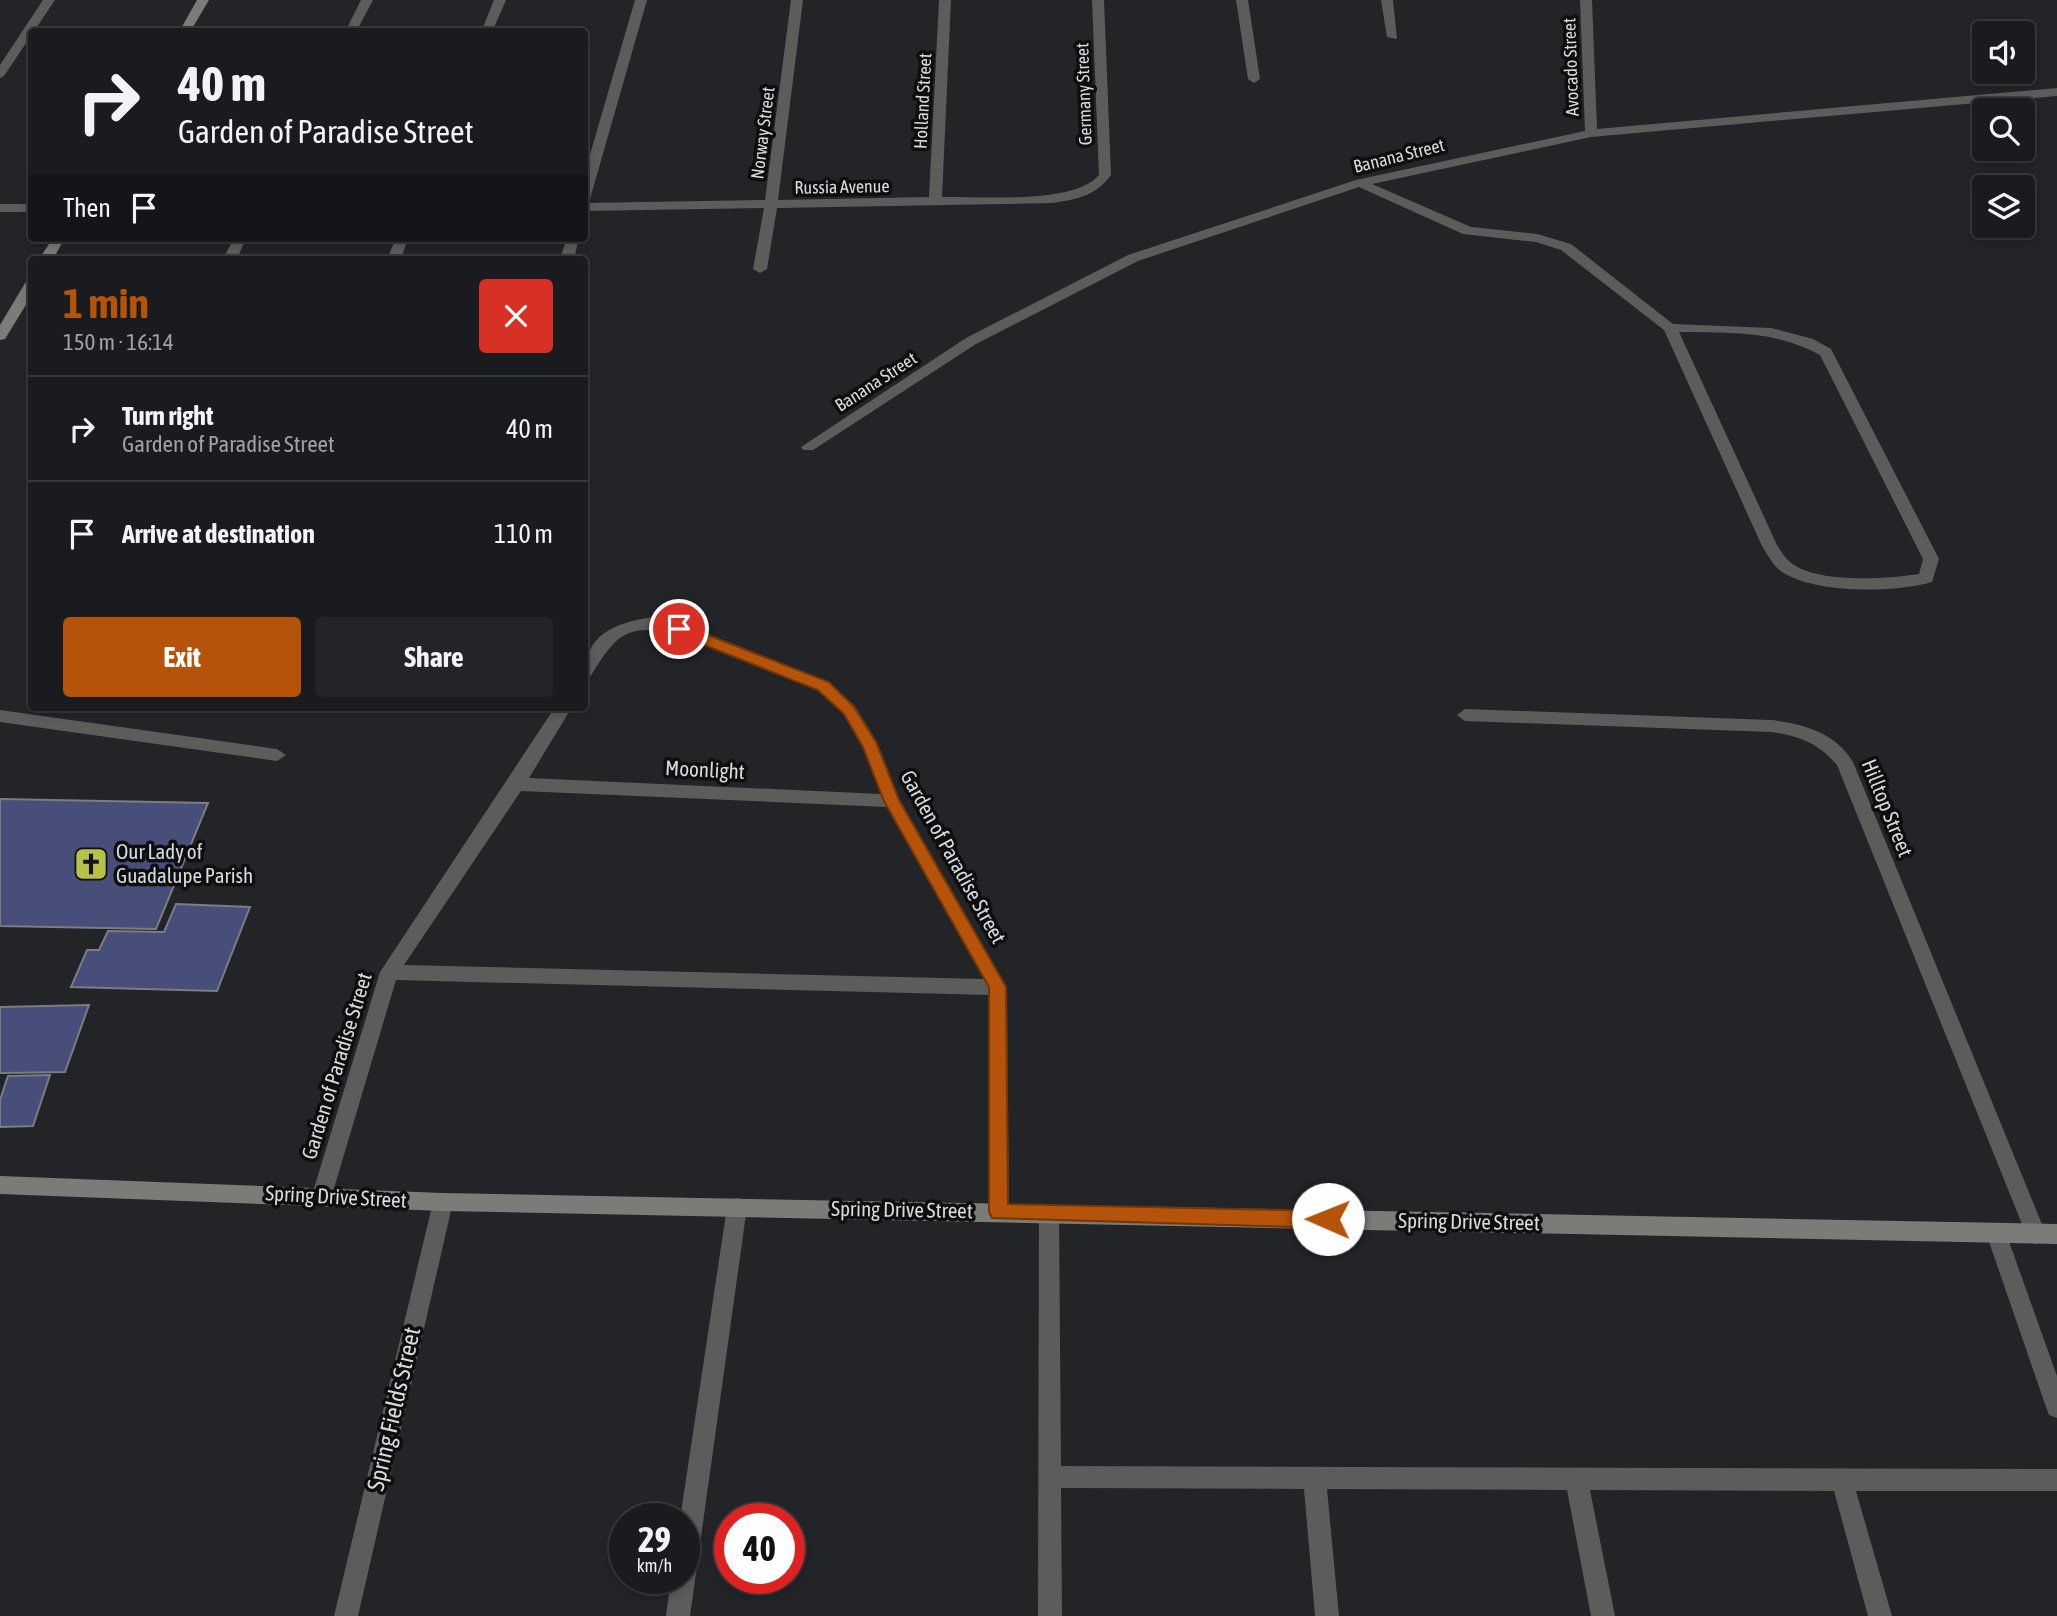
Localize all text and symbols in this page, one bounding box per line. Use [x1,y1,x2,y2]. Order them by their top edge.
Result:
street label: Avocado Street [1558,17,1583,117]
map controls [1972,21,2035,238]
button: sound [1972,21,2035,84]
street label: Germany Street [1071,42,1096,146]
street label: Holland Street [910,52,936,149]
text: 40 m [178,55,266,111]
icon: right [63,56,154,147]
street label: Norway Street [746,86,779,180]
button: search [1972,98,2035,161]
text: Garden of Paradise Street [178,113,474,150]
street label: Banana Street [1351,134,1447,177]
street label: Russia Avenue [794,175,890,198]
button: layers [1972,175,2035,238]
icon: arrive [125,189,163,227]
text: Then [63,193,111,223]
text: 1 min [63,279,149,327]
button: close [479,279,553,353]
text: 150 m · 16:14 [63,329,174,355]
street label: Banana Street [831,347,920,416]
text: Turn right [122,401,213,431]
icon: right [63,410,101,448]
text: 40 m [506,414,553,444]
text: Garden of Paradise Street [122,431,335,457]
icon: arrive [63,515,101,553]
text: Arrive at destination [122,519,315,549]
text: 110 m [494,519,553,549]
pin [649,599,709,659]
icon: arrive [660,610,698,648]
button: Exit [63,617,301,697]
button: Share [315,617,553,697]
street label: Moonlight [665,755,745,783]
street label: Hilltop Street [1858,755,1918,860]
street label: Garden of Paradise Street [896,766,1011,947]
place label: Our Lady of Guadalupe Parish [116,839,253,887]
church icon: Our Lady of Guadalupe Parish [72,845,110,883]
street label: Garden of Paradise Street [296,969,376,1162]
street label: Spring Drive Street [265,1180,407,1212]
position arrow [1291,1182,1365,1256]
street label: Spring Drive Street [831,1196,973,1222]
street label: Spring Drive Street [1398,1208,1540,1234]
street label: Spring Fields Street [362,1324,426,1493]
speed limit sign: 40 [714,1503,805,1594]
text: 29 [638,1519,671,1559]
text: km/h [637,1555,672,1576]

